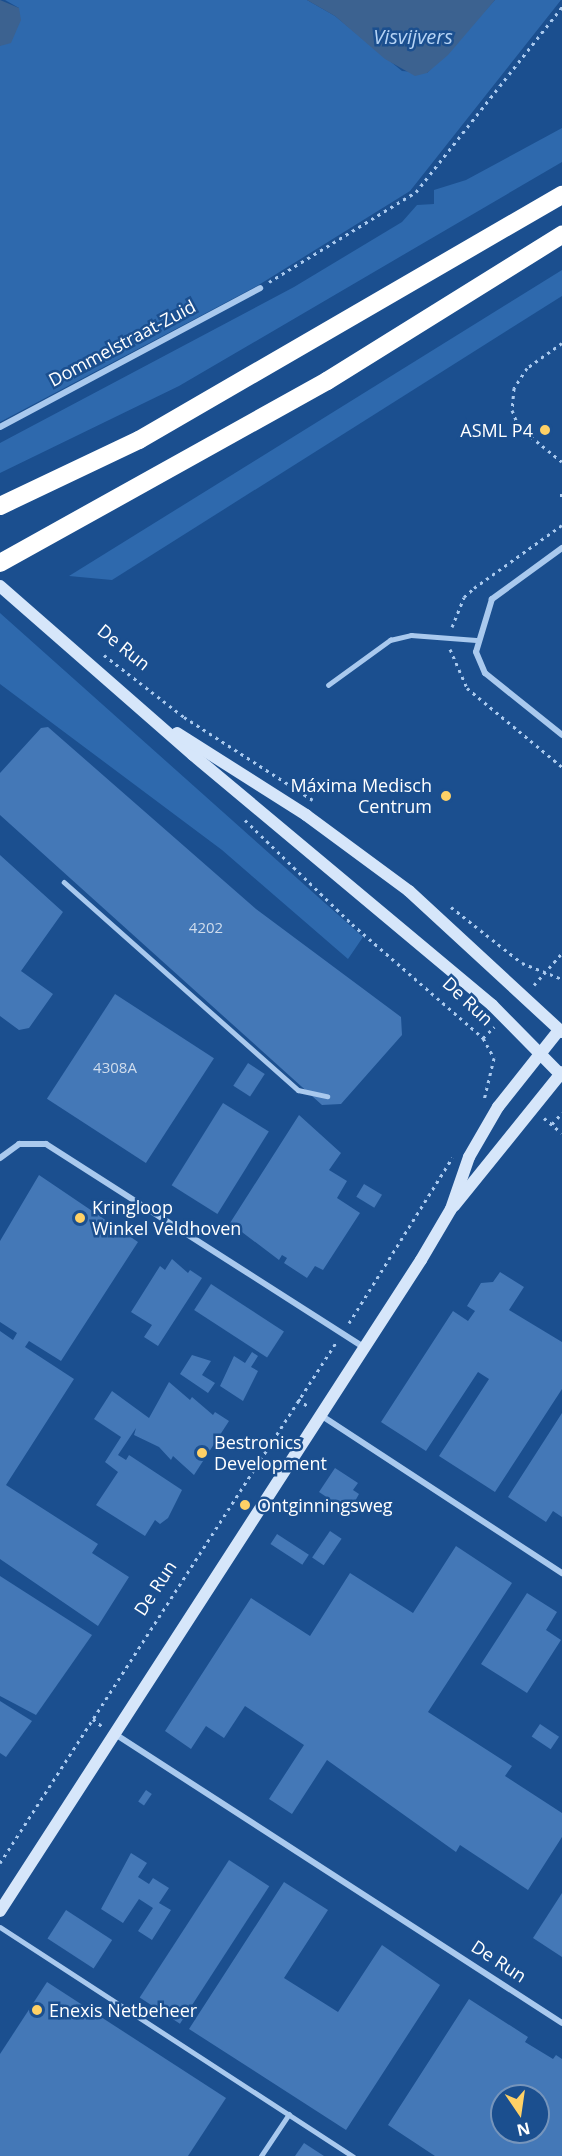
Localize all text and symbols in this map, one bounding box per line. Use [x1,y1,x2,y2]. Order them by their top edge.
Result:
water label: Visvijvers [373,24,453,48]
street label: Dommelstraat-Zuid [45,295,199,391]
place label: ASML P4 [460,419,533,441]
marker: ASML P4 [538,423,552,437]
street label: De Run [93,619,155,675]
place label: Máxima Medisch Centrum [290,775,432,818]
marker: Máxima Medisch Centrum [437,787,455,805]
house number: 4202 [189,919,223,937]
street label: De Run [438,972,498,1030]
house number: 4308A [93,1059,137,1077]
place label: Kringloop Winkel Veldhoven [92,1197,241,1240]
marker: Kringloop Winkel Veldhoven [73,1211,87,1225]
place label: Bestronics Development [214,1432,327,1474]
marker: Bestronics Development [195,1446,209,1460]
place label: Ontginningsweg [257,1494,393,1516]
marker: Ontginningsweg [238,1498,252,1512]
street label: De Run [129,1557,181,1619]
street label: De Run [468,1935,530,1987]
place label: Enexis Netbeheer [49,1999,197,2021]
marker: Enexis Netbeheer [30,2003,44,2017]
north arrow [490,2084,550,2144]
text: N [515,2117,532,2142]

